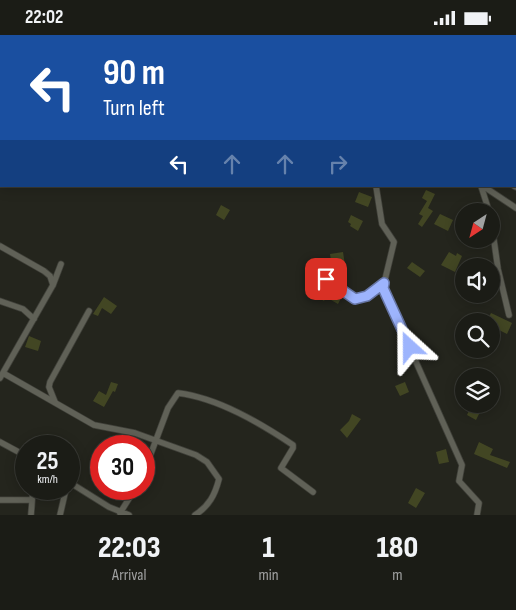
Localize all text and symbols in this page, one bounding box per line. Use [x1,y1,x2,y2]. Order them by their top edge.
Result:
text: 22:02 [25,6,63,29]
text: 90 m [103,52,165,95]
icon: left [20,55,85,120]
text: Turn left [103,95,165,122]
icon: left [165,150,193,178]
icon: ahead [218,150,246,178]
icon: ahead [271,150,299,178]
icon: right [324,150,352,178]
north arrow [455,203,500,247]
map controls [455,203,500,413]
pin [305,258,347,300]
button: sound [455,258,500,303]
icon: arrive [312,265,340,293]
button: search [455,313,500,358]
position arrow [383,320,435,372]
button: layers [455,368,500,413]
speed limit sign: 30 [90,435,155,500]
text: 25 [37,446,58,477]
text: km/h [37,472,58,487]
text: 22:03 [98,530,161,566]
text: 1 [262,530,275,566]
text: 180 [376,530,418,566]
text: Arrival [112,566,146,585]
text: min [258,566,279,585]
text: m [392,566,402,585]

